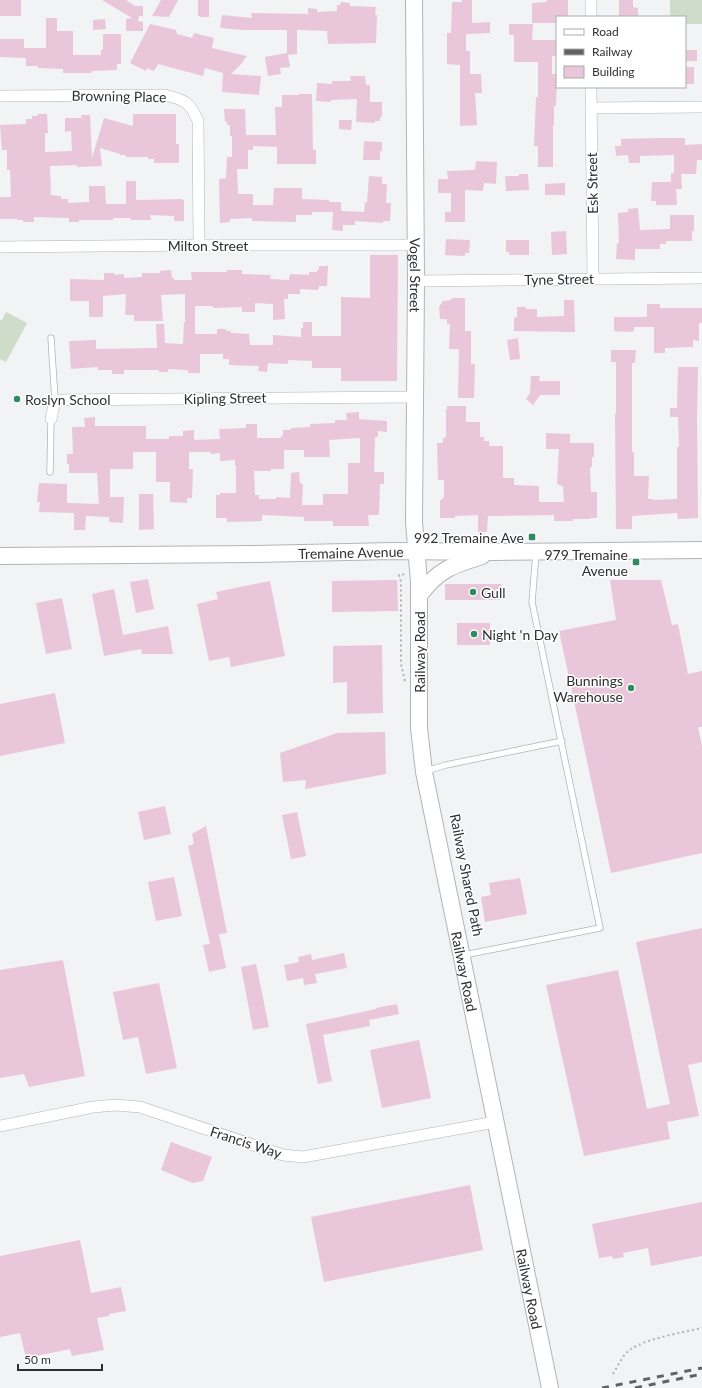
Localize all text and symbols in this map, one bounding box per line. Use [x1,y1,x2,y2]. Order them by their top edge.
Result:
legend [556,16,686,88]
text: Road [592,24,619,39]
text: Railway [592,44,633,59]
text: Building [592,64,635,79]
street label: Browning Place [71,87,167,105]
street label: Esk Street [583,152,601,214]
street label: Milton Street [168,237,248,254]
street label: Vogel Street [407,238,425,312]
street label: Tyne Street [524,270,594,288]
street label: Kipling Street [184,389,266,407]
place label: Roslyn School [25,391,110,408]
marker: Roslyn School [12,394,22,404]
place label: 992 Tremaine Ave [414,529,524,546]
marker: 992 Tremaine Ave [527,532,537,542]
street label: Tremaine Avenue [298,542,404,562]
place label: 979 Tremaine Avenue [545,546,628,579]
marker: 979 Tremaine Avenue [631,557,641,567]
place label: Gull [481,584,506,601]
marker: Gull [468,587,478,597]
street label: Railway Road [411,611,428,693]
place label: Night 'n Day [482,626,559,643]
marker: Night 'n Day [469,629,479,639]
place label: Bunnings Warehouse [553,672,623,705]
marker: Bunnings Warehouse [626,683,636,693]
street label: Railway Shared Path [447,812,487,938]
street label: Railway Road [448,930,481,1013]
street label: Francis Way [208,1122,285,1162]
street label: Railway Road [513,1247,546,1330]
scale bar [18,1346,102,1372]
text: 50 m [24,1352,51,1367]

